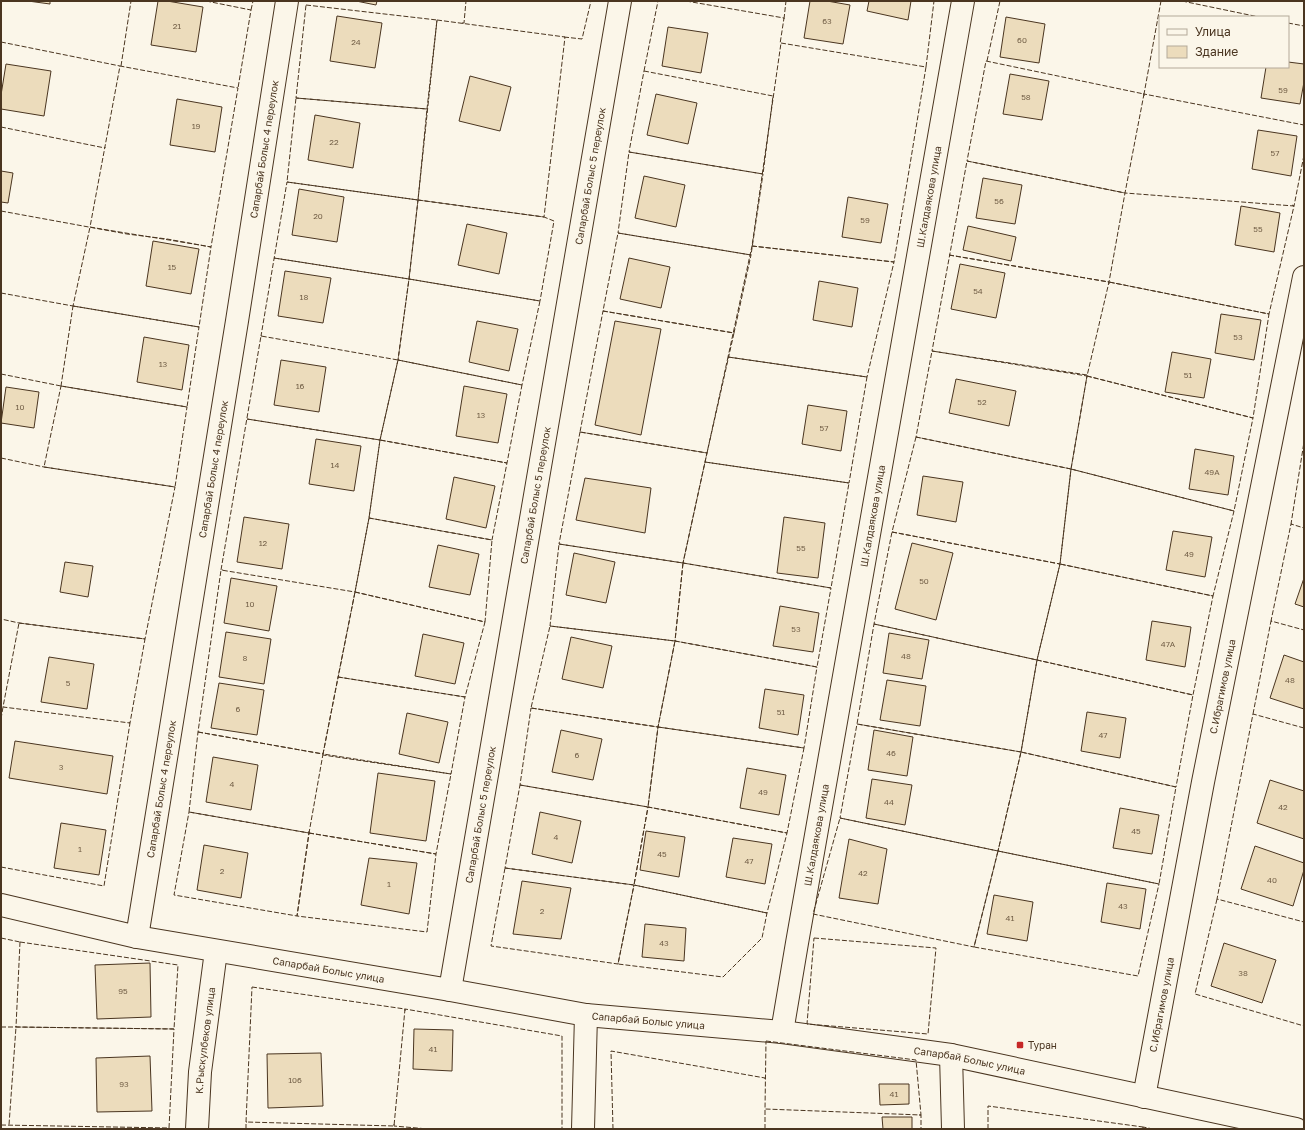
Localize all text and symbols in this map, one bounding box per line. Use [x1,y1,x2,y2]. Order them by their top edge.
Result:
house number: 63 [822,16,832,26]
legend [1159,16,1289,68]
house number: 21 [173,21,181,31]
text: Улица [1195,24,1231,39]
house number: 60 [1017,35,1027,45]
house number: 24 [351,37,361,47]
text: Здание [1195,44,1238,59]
street label: Сапарбай Болыс 4 переулок [247,79,281,219]
house number: 59 [1278,85,1288,95]
house number: 58 [1021,92,1031,102]
street label: Сапарбай Болыс 5 переулок [572,106,608,245]
house number: 19 [192,121,201,131]
house number: 22 [329,137,339,147]
street label: Ш.Калдаякова улица [914,145,943,249]
house number: 57 [1271,148,1279,158]
house number: 56 [994,196,1004,206]
house number: 20 [313,211,323,221]
house number: 59 [860,215,870,225]
house number: 55 [1253,224,1263,234]
house number: 15 [168,262,177,272]
house number: 54 [973,286,983,296]
house number: 18 [300,292,308,302]
house number: 53 [1233,332,1243,342]
house number: 13 [159,359,168,369]
house number: 51 [1184,370,1192,380]
house number: 16 [296,381,305,391]
house number: 52 [977,397,987,407]
street label: Сапарбай Болыс 4 переулок [196,399,230,539]
house number: 10 [16,402,24,412]
house number: 13 [477,410,486,420]
house number: 57 [820,423,828,433]
street label: Сапарбай Болыс 5 переулок [517,425,553,565]
house number: 14 [331,460,339,470]
street label: Ш.Калдаякова улица [857,464,887,568]
house number: 49A [1204,467,1220,477]
house number: 12 [259,538,268,548]
house number: 55 [796,543,806,553]
house number: 49 [1184,549,1194,559]
house number: 50 [919,576,929,586]
house number: 10 [246,599,254,609]
house number: 53 [791,624,801,634]
street label: С.Ибрагимов улица [1207,638,1237,735]
house number: 47A [1161,639,1176,649]
house number: 48 [901,651,911,661]
house number: 8 [243,653,248,663]
house number: 48 [1285,675,1295,685]
house number: 5 [66,678,71,688]
house number: 6 [236,704,241,714]
house number: 51 [777,707,785,717]
street label: Сапарбай Болыс 4 переулок [144,719,178,859]
house number: 47 [1098,730,1108,740]
street label: Сапарбай Болыс 5 переулок [462,745,498,884]
house number: 46 [886,748,896,758]
house number: 6 [575,750,580,760]
house number: 3 [59,762,64,772]
house number: 4 [230,779,235,789]
street label: Ш.Калдаякова улица [801,783,831,887]
house number: 49 [758,787,768,797]
house number: 44 [884,797,894,807]
house number: 42 [1278,802,1288,812]
house number: 45 [1131,826,1141,836]
house number: 4 [554,832,559,842]
house number: 1 [78,844,82,854]
house number: 45 [657,849,667,859]
house number: 47 [744,856,754,866]
house number: 2 [220,866,225,876]
house number: 42 [858,868,868,878]
house number: 40 [1267,875,1277,885]
house number: 1 [387,879,391,889]
house number: 43 [1118,901,1128,911]
house number: 2 [540,906,545,916]
house number: 41 [1006,913,1014,923]
house number: 43 [659,938,669,948]
street label: Сапарбай Болыс улица [272,954,386,985]
street label: С.Ибрагимов улица [1147,956,1176,1053]
house number: 38 [1238,968,1248,978]
house number: 95 [118,986,128,996]
street label: К.Рыскулбеков улица [193,986,217,1094]
street label: Сапарбай Болыс улица [591,1010,705,1031]
place label: Туран [1028,1039,1057,1051]
marker: Туран [1015,1040,1025,1050]
house number: 41 [429,1044,437,1054]
street label: Сапарбай Болыс улица [913,1044,1027,1077]
house number: 106 [288,1075,302,1085]
house number: 93 [119,1079,129,1089]
house number: 41 [890,1089,898,1099]

